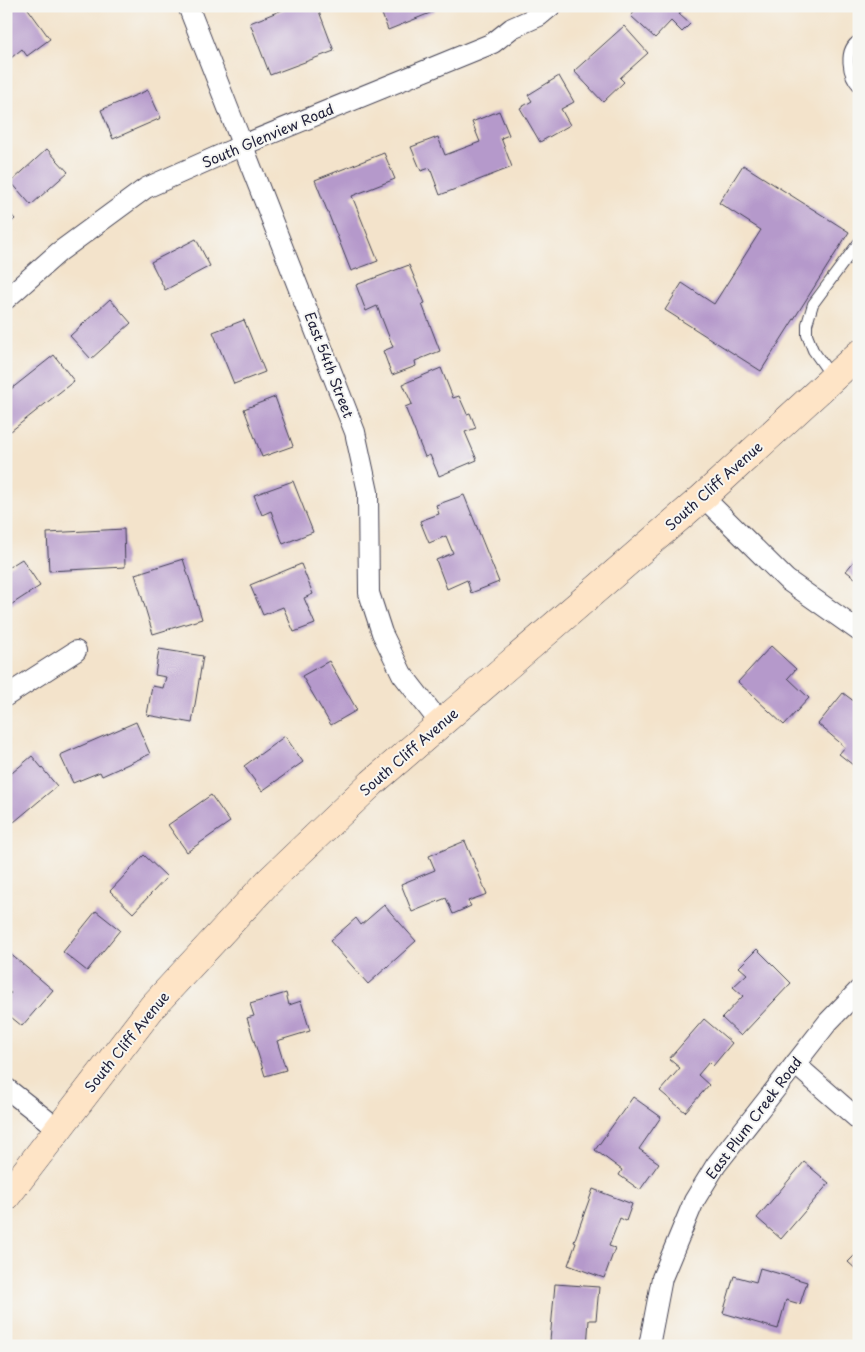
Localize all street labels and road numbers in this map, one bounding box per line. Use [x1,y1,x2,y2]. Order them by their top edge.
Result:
street label: South Glenview Road [199,98,337,173]
street label: East 54th Street [300,309,359,421]
street label: South Cliff Avenue [660,436,767,535]
street label: South Cliff Avenue [355,703,463,800]
street label: South Cliff Avenue [79,986,174,1097]
street label: East Plum Creek Road [701,1052,807,1183]

